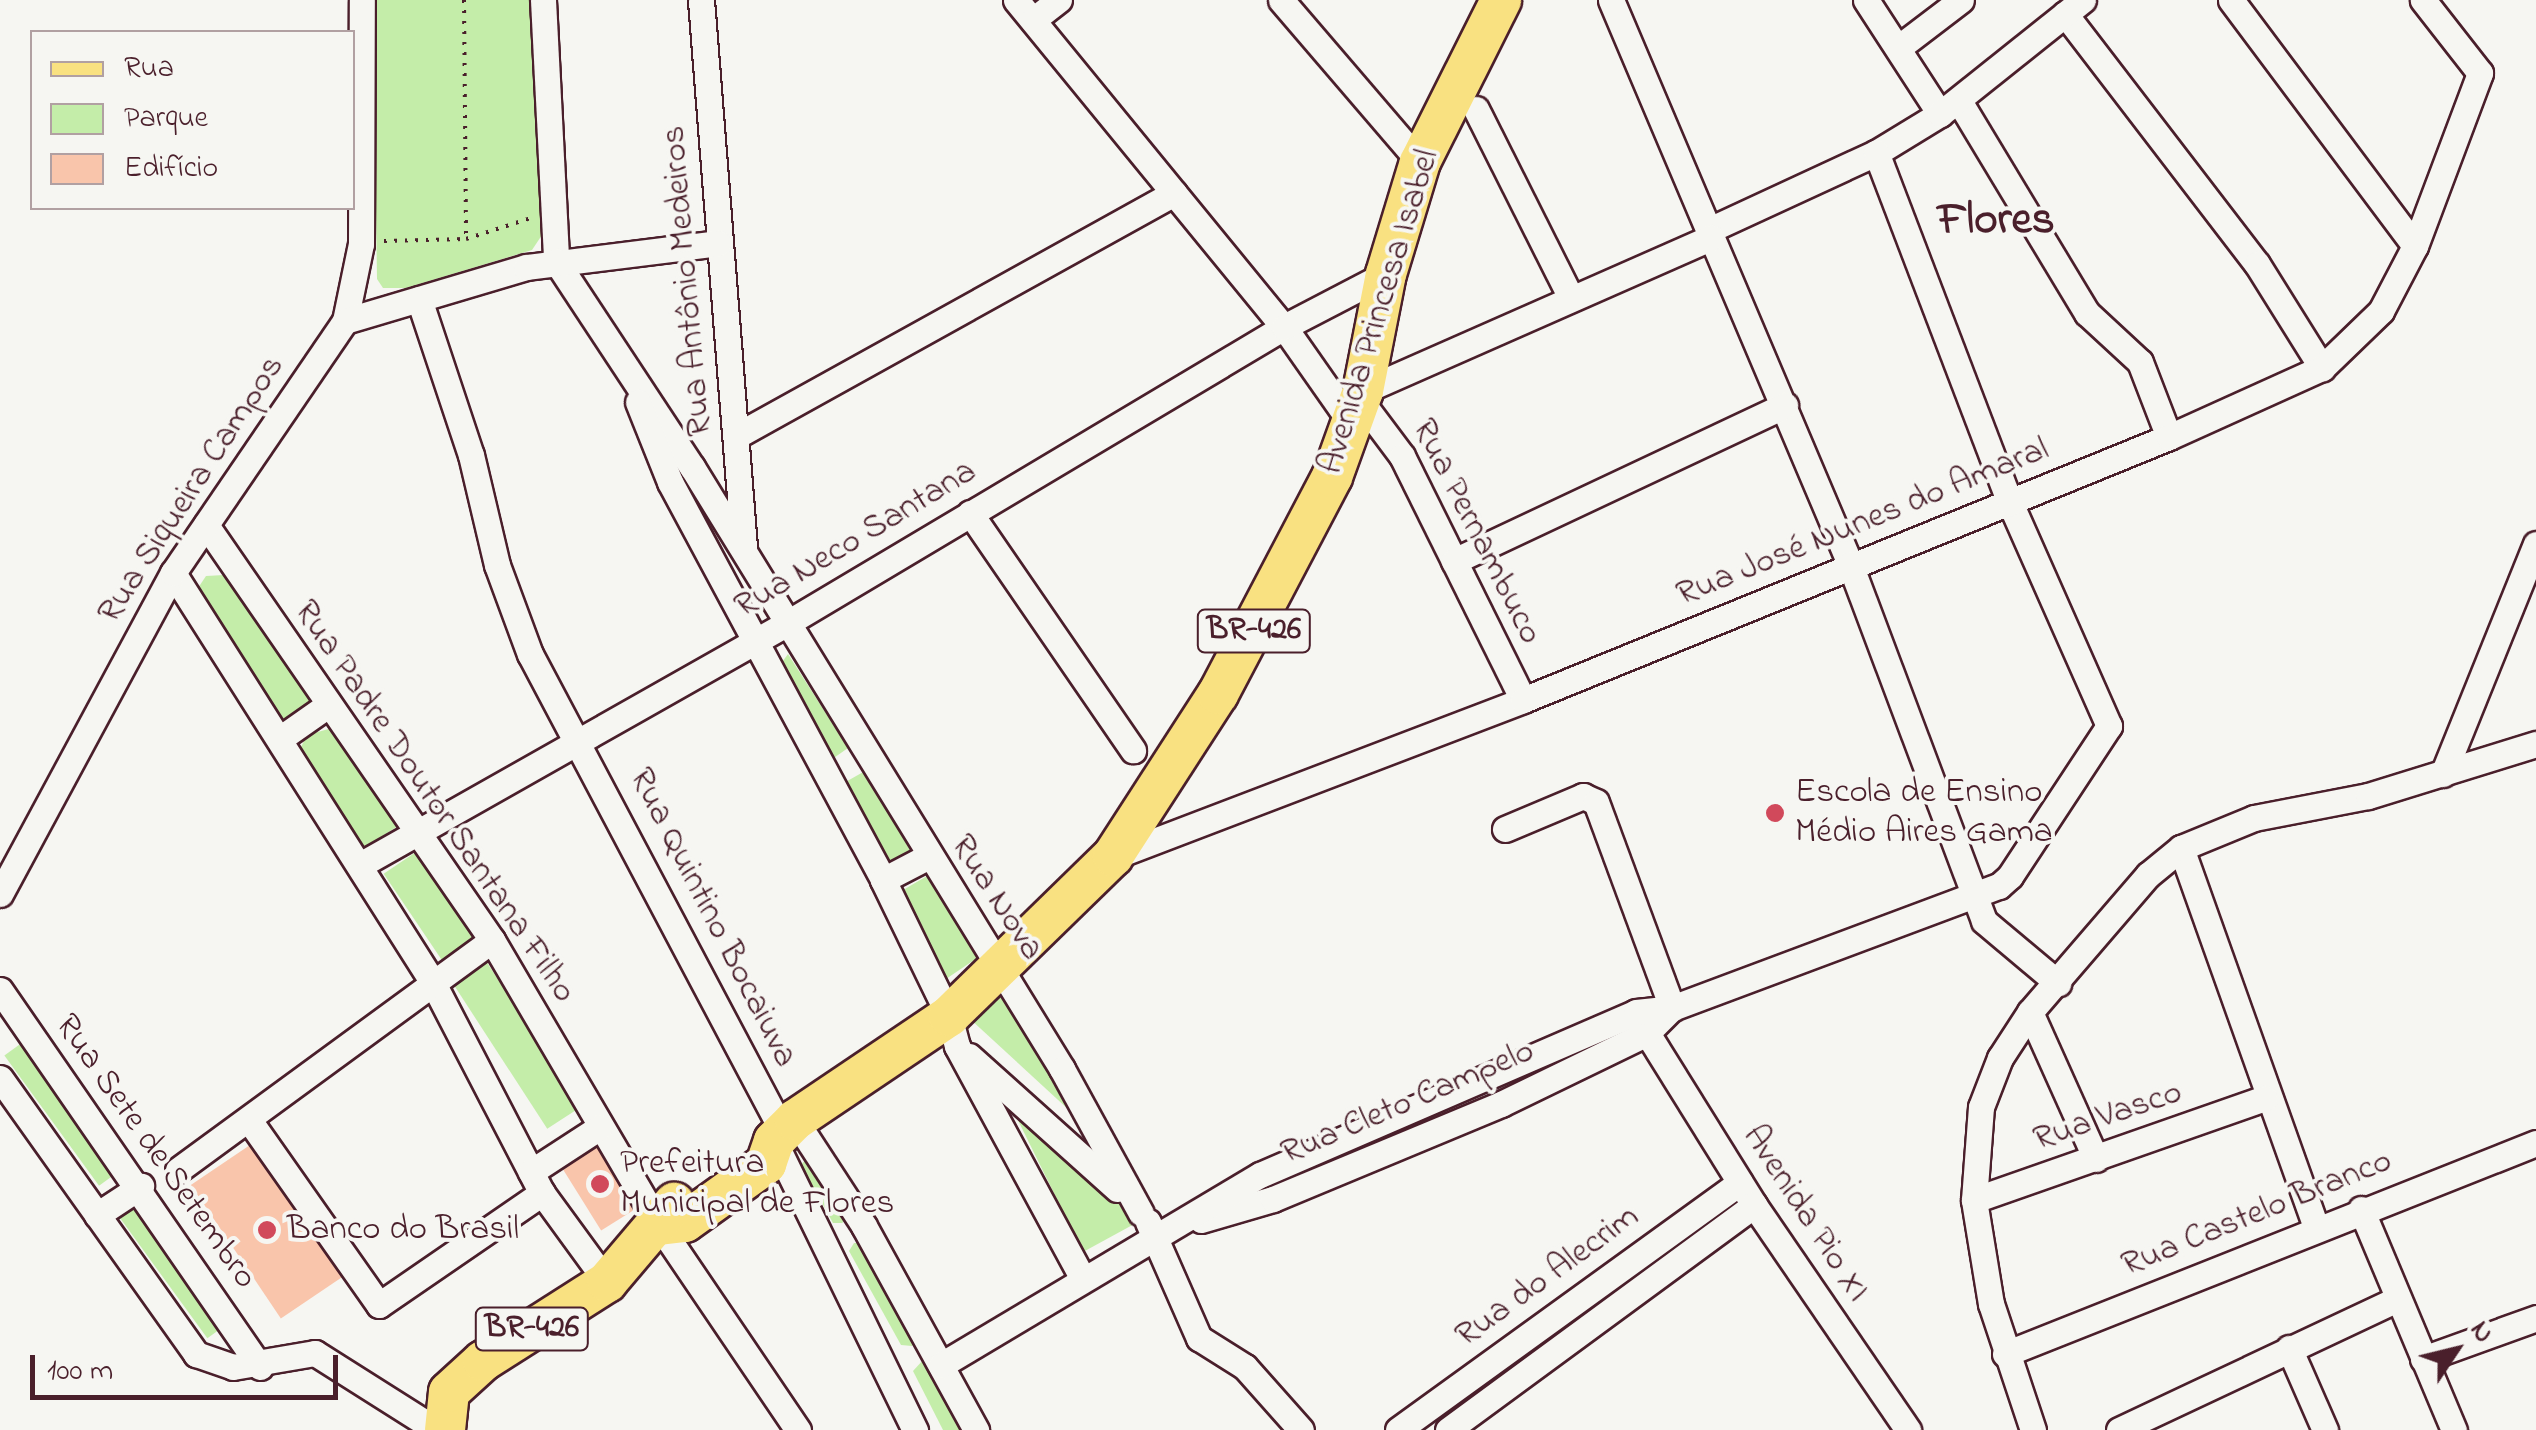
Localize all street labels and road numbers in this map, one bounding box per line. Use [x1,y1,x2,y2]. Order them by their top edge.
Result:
street label: Rua Antônio Medeiros [653,124,723,438]
street label: Avenida Princesa Isabel [1311,145,1449,479]
street label: Rua Siqueira Campos [90,348,294,632]
street label: Rua Pernambuco [1401,412,1551,652]
street label: Rua José Nunes do Amaral [1671,429,2055,617]
street label: Rua Neco Santana [728,451,984,629]
street label: Rua Padre Doutor Santana Filho [283,593,585,1011]
road number: BR-426 [1196,604,1312,658]
street label: Rua Quintino Bocaiuva [618,761,806,1075]
street label: Rua Nova [940,827,1052,969]
street label: Rua Sete de Setembro [44,1007,266,1297]
street label: Rua Cleto Campelo [1275,1031,1541,1175]
street label: Rua Vasco [2028,1072,2188,1162]
street label: Avenida Pio XI [1732,1118,1878,1310]
street label: Rua Castelo Branco [2116,1141,2398,1287]
street label: Rua do Alecrim [1448,1196,1648,1358]
road number: BR-426 [474,1302,590,1356]

